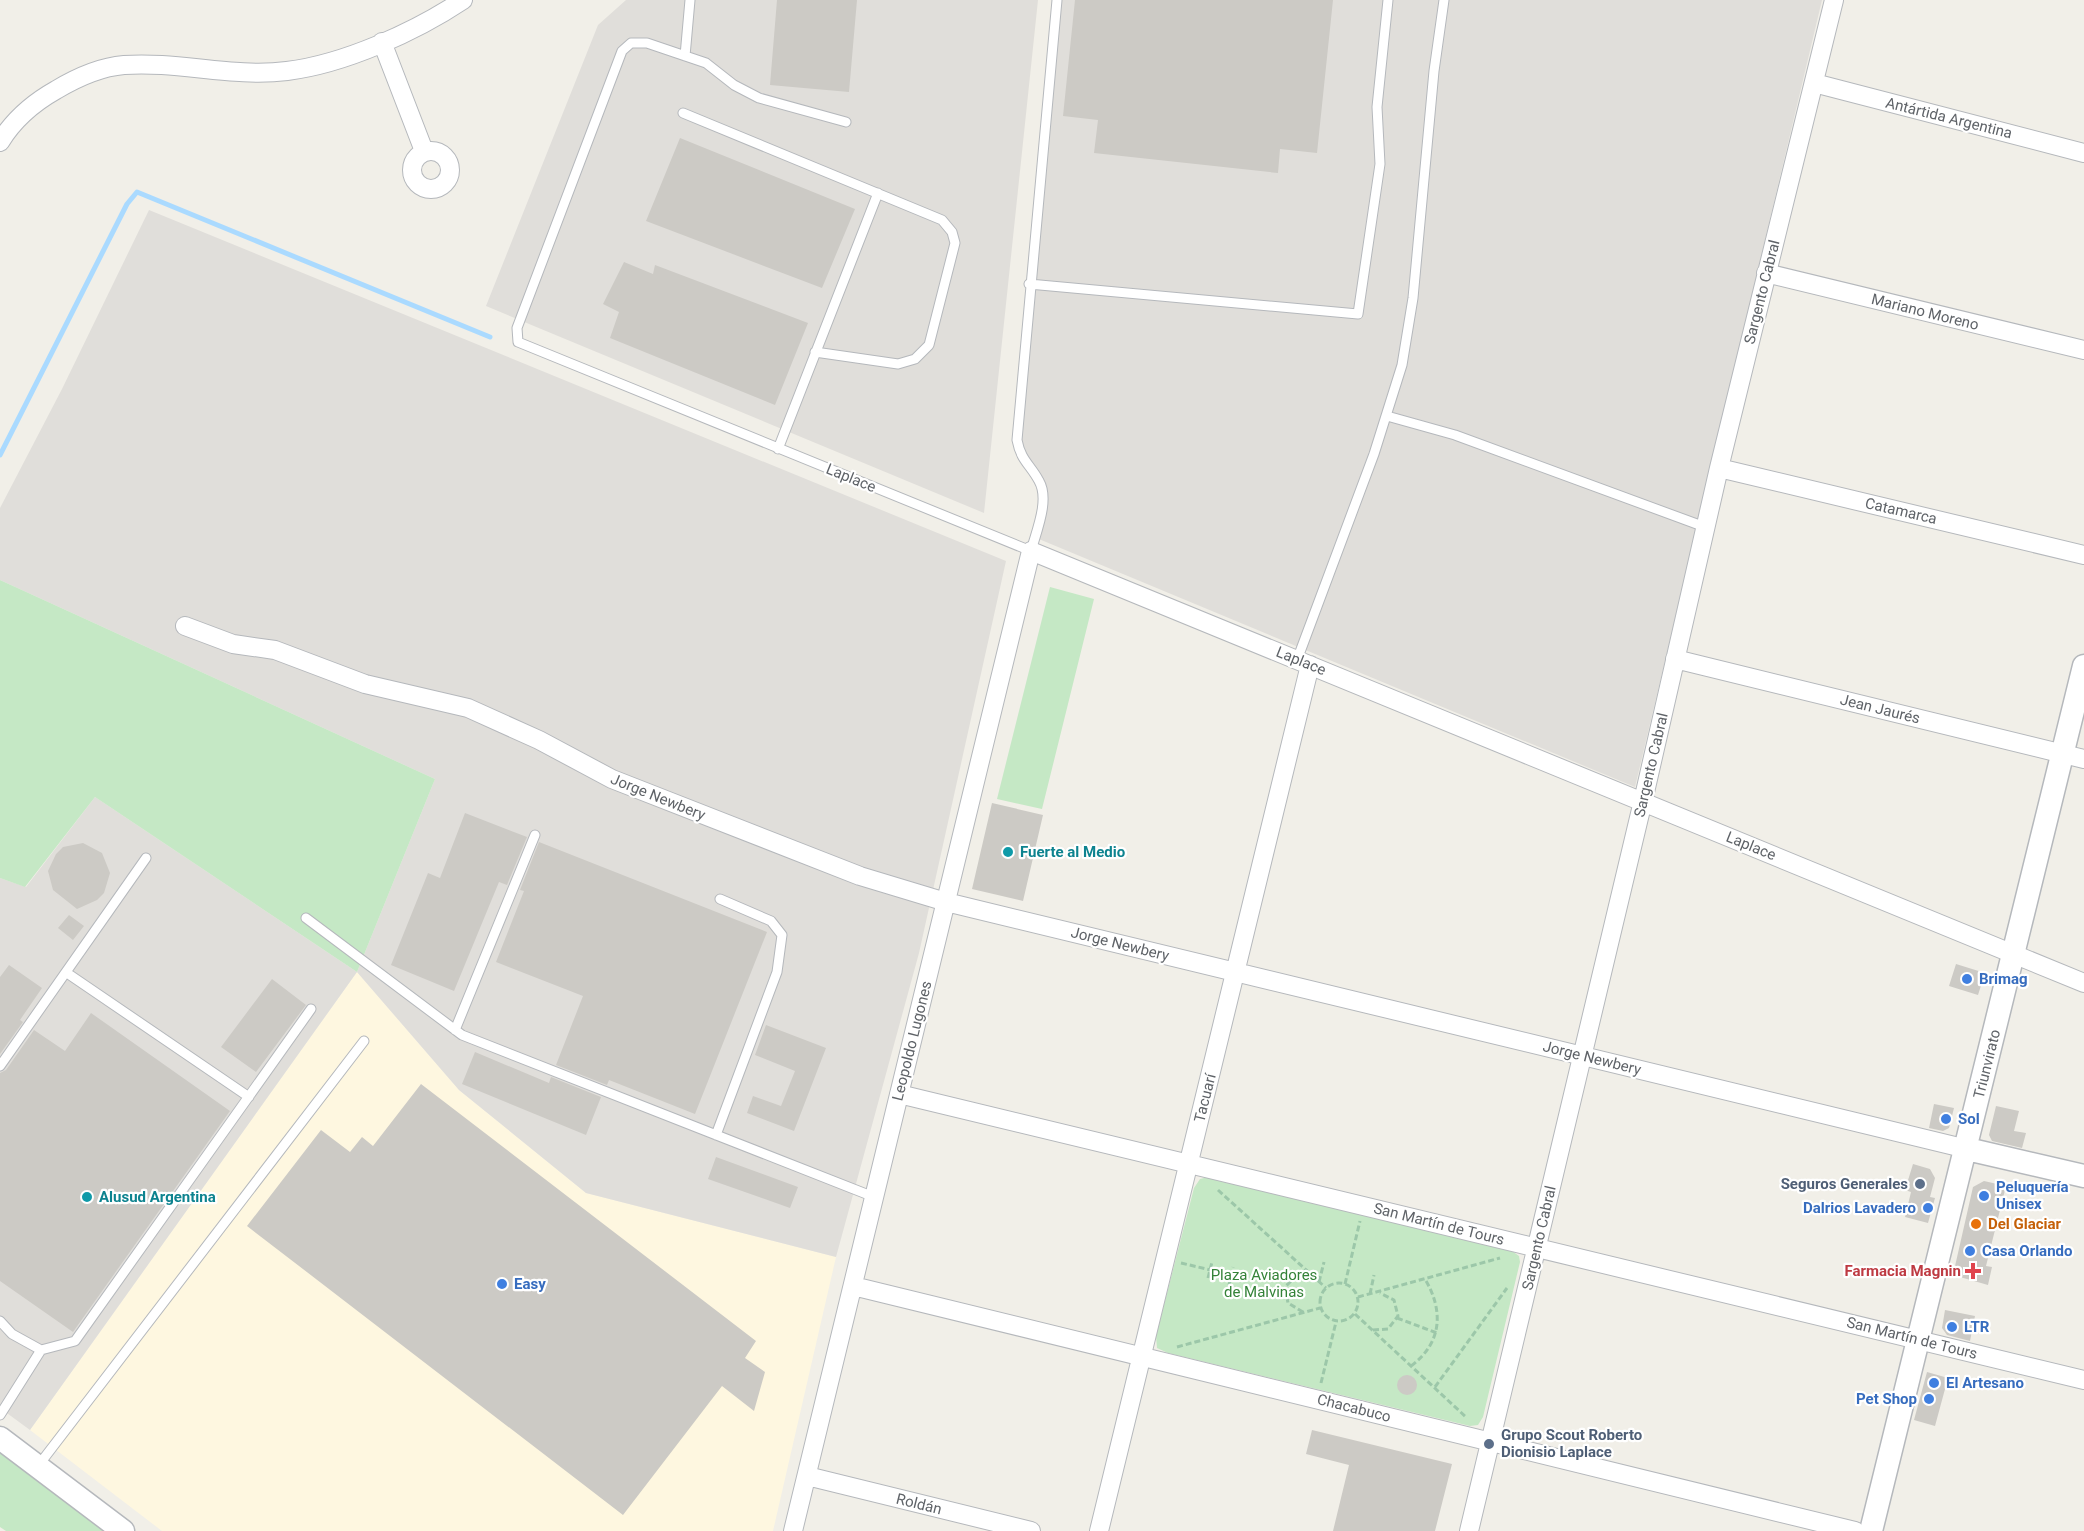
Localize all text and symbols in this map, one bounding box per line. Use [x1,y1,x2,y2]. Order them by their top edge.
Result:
street label: Antártida Argentina [1884,94,2014,142]
street label: Sargento Cabral [1740,238,1784,346]
street label: Mariano Moreno [1869,290,1981,334]
street label: Laplace [823,460,879,496]
street label: Catamarca [1863,494,1939,528]
street label: Laplace [1273,643,1329,679]
street label: Jean Jaurés [1838,690,1922,728]
street label: Sargento Cabral [1630,711,1672,819]
street label: Jorge Newbery [608,770,708,824]
street label: Laplace [1723,828,1779,864]
place label: Fuerte al Medio [1020,843,1125,861]
marker: Fuerte al Medio [1001,845,1015,859]
street label: Jorge Newbery [1069,923,1171,965]
place label: Brimag [1979,970,2028,988]
marker: Brimag [1960,972,1974,986]
street label: Leopoldo Lugones [888,979,936,1103]
street label: Triunvirato [1970,1027,2004,1101]
street label: Jorge Newbery [1541,1037,1643,1079]
street label: Tacuarí [1190,1071,1220,1124]
place label: Sol [1958,1110,1980,1128]
marker: Sol [1939,1112,1953,1126]
place label: Seguros Generales [1781,1175,1908,1193]
marker: Seguros Generales [1913,1177,1927,1191]
place label: Peluquería Unisex [1996,1178,2069,1213]
street label: Sargento Cabral [1518,1184,1560,1292]
place label: Alusud Argentina [99,1188,216,1206]
marker: Peluquería Unisex [1977,1189,1991,1203]
marker: Alusud Argentina [80,1190,94,1204]
street label: San Martín de Tours [1372,1199,1506,1249]
place label: Dalrios Lavadero [1803,1199,1916,1217]
marker: Dalrios Lavadero [1921,1201,1935,1215]
place label: Del Glaciar [1988,1215,2062,1233]
marker: Del Glaciar [1969,1217,1983,1231]
place label: Casa Orlando [1982,1242,2072,1260]
marker: Casa Orlando [1963,1244,1977,1258]
place label: Farmacia Magnin [1844,1262,1961,1280]
marker: Farmacia Magnin [1966,1264,1980,1278]
park label: Plaza Aviadores de Malvinas [1211,1266,1317,1301]
place label: Easy [514,1275,546,1293]
marker: Easy [495,1277,509,1291]
street label: San Martín de Tours [1845,1313,1979,1363]
place label: LTR [1964,1318,1990,1336]
marker: LTR [1945,1320,1959,1334]
place label: El Artesano [1946,1374,2024,1392]
marker: El Artesano [1927,1376,1941,1390]
street label: Chacabuco [1315,1390,1393,1426]
place label: Pet Shop [1856,1390,1917,1408]
marker: Pet Shop [1922,1392,1936,1406]
place label: Grupo Scout Roberto Dionisio Laplace [1501,1426,1642,1461]
marker: Grupo Scout Roberto Dionisio Laplace [1482,1437,1496,1451]
street label: Roldán [894,1490,944,1518]

